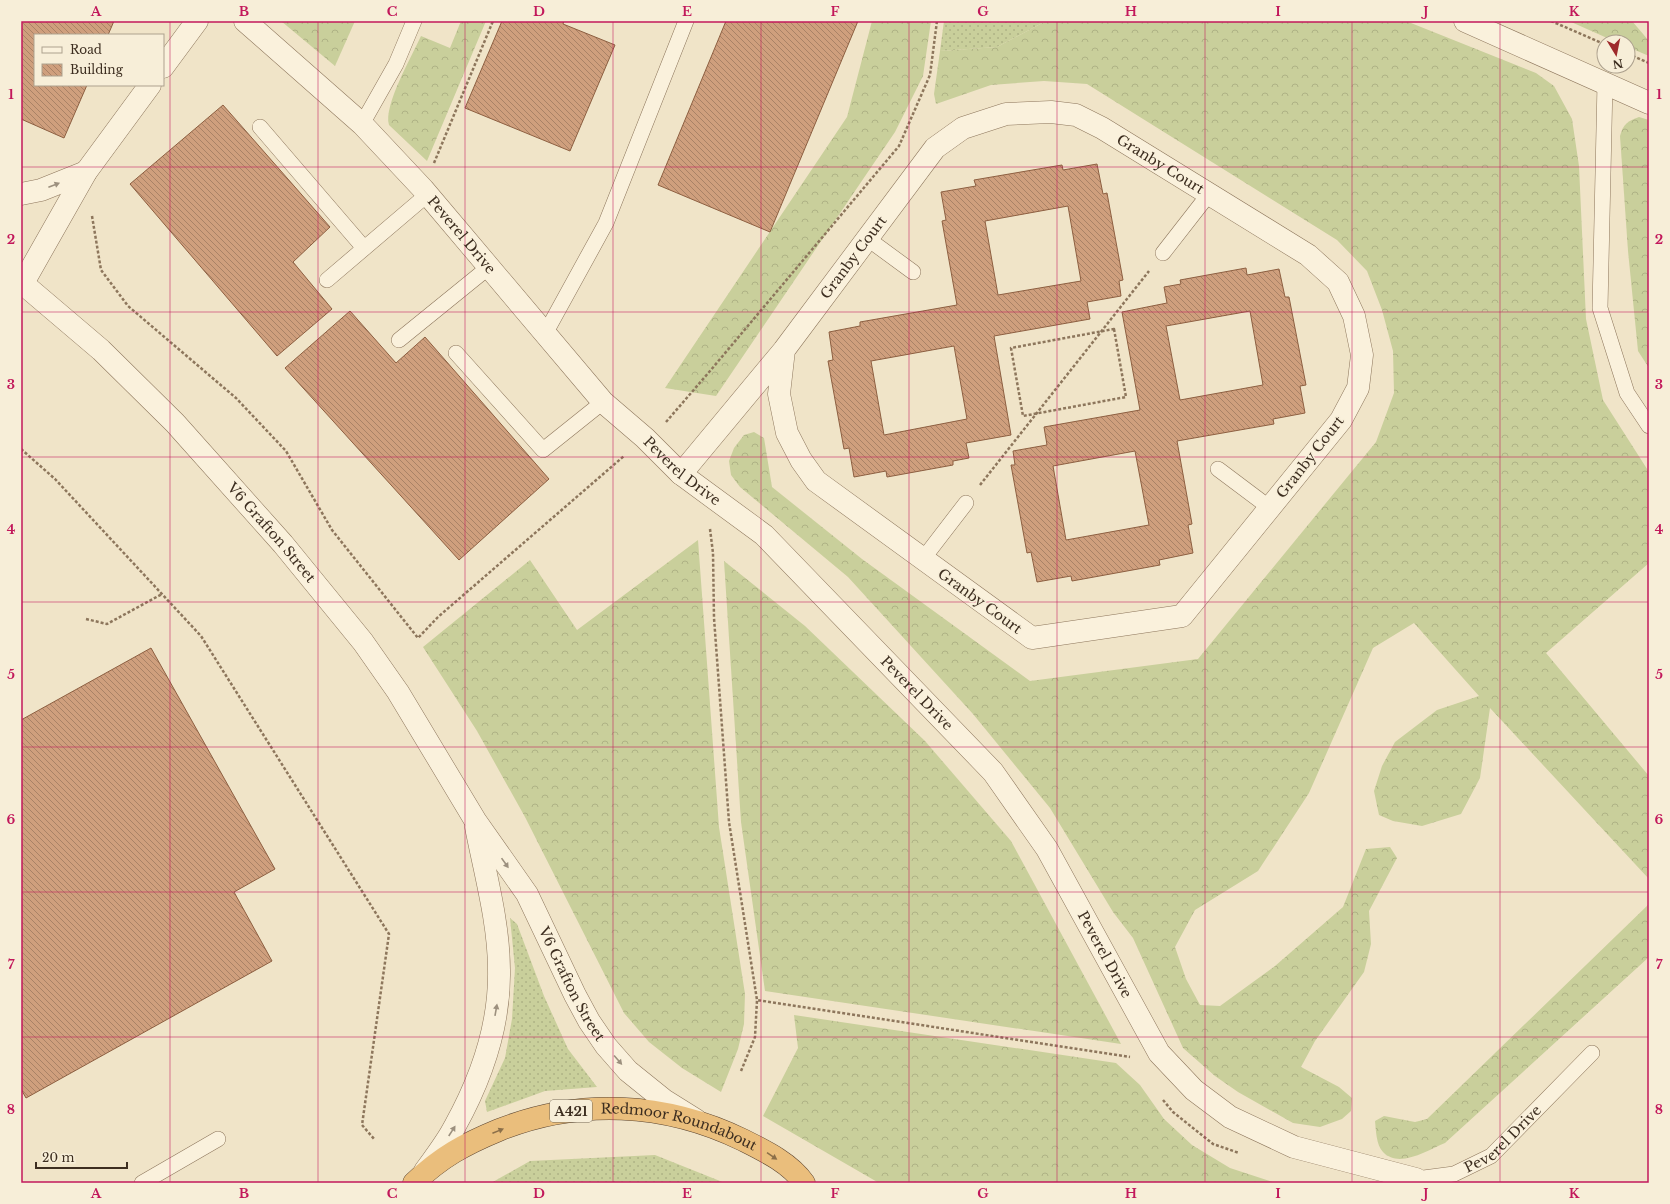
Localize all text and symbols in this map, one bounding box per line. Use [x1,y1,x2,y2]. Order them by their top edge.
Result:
text: A [90,3,102,20]
text: B [239,3,249,20]
text: C [387,3,398,20]
text: D [533,3,545,20]
text: E [682,3,692,20]
text: F [831,3,840,20]
text: G [977,3,989,20]
text: H [1125,3,1137,20]
text: I [1275,3,1281,20]
text: J [1420,3,1429,20]
text: K [1569,3,1580,20]
legend [34,34,164,86]
north arrow [1596,34,1636,74]
text: Road [70,42,102,57]
text: N [1611,56,1624,72]
text: Building [70,62,124,77]
text: 1 [8,86,14,103]
text: 1 [1656,86,1662,103]
street label: Granby Court [1113,130,1208,198]
one-way arrow [48,181,60,187]
street label: Peverel Drive [424,192,500,277]
street label: Granby Court [816,211,891,302]
text: 2 [7,231,15,248]
text: 2 [1655,231,1663,248]
text: 3 [7,376,15,393]
text: 3 [1655,376,1663,393]
street label: Granby Court [1272,412,1348,502]
street label: Peverel Drive [640,433,724,509]
street label: V6 Grafton Street [223,478,320,587]
text: 4 [7,521,16,538]
text: 4 [1655,521,1664,538]
street label: Granby Court [934,564,1026,638]
street label: Peverel Drive [877,652,957,734]
text: 5 [7,666,15,683]
text: 5 [1655,666,1663,683]
text: 6 [7,811,16,828]
text: 6 [1655,811,1664,828]
one-way arrow [501,858,509,868]
street label: Peverel Drive [1074,908,1136,1001]
street label: V6 Grafton Street [534,923,609,1045]
text: 7 [8,956,15,973]
text: 7 [1656,956,1663,973]
one-way arrow [493,1004,499,1016]
one-way arrow [614,1055,623,1065]
street label: Redmoor Roundabout [601,1099,760,1155]
road number: A421 [550,1100,592,1122]
text: 8 [7,1101,15,1118]
street label: Peverel Drive [1461,1101,1545,1177]
text: 8 [1655,1101,1663,1118]
one-way arrow [448,1126,456,1136]
one-way arrow [492,1127,504,1133]
scale bar [36,1144,127,1170]
text: 20 m [42,1150,74,1165]
one-way arrow [767,1152,778,1160]
text: A [90,1185,102,1202]
text: B [239,1185,249,1202]
text: C [387,1185,398,1202]
text: D [533,1185,545,1202]
text: E [682,1185,692,1202]
text: F [831,1185,840,1202]
text: G [977,1185,989,1202]
text: H [1125,1185,1137,1202]
text: I [1275,1185,1281,1202]
text: J [1420,1185,1429,1202]
text: K [1569,1185,1580,1202]

